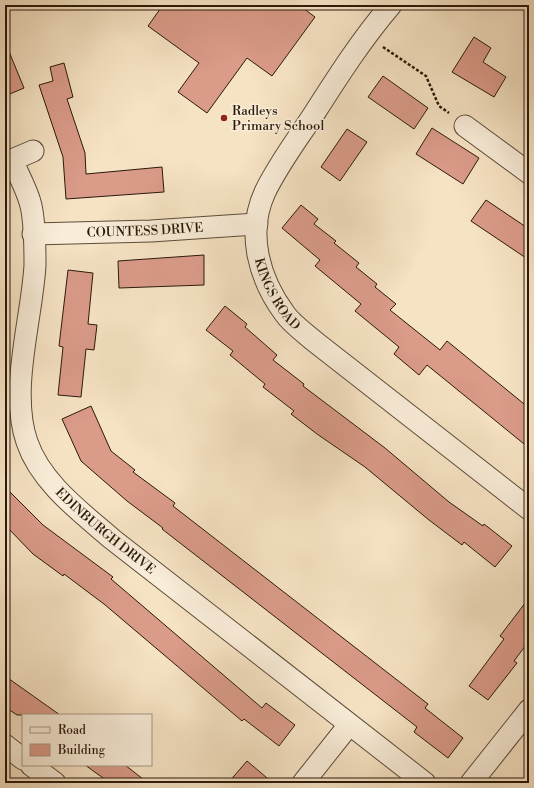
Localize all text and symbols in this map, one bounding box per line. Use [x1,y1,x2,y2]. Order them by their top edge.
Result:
place label: Radleys Primary School [232,103,324,134]
marker: Radleys Primary School [219,113,229,123]
street label: COUNTESS DRIVE [86,220,204,241]
street label: KINGS ROAD [251,256,303,334]
street label: EDINBURGH DRIVE [52,484,158,578]
legend [22,714,152,766]
text: Road [58,723,86,738]
text: Building [57,743,106,758]

